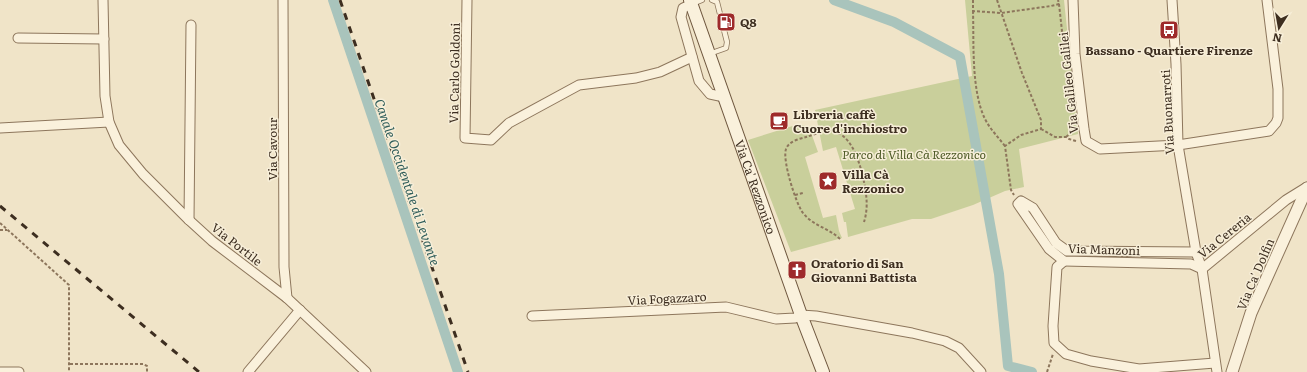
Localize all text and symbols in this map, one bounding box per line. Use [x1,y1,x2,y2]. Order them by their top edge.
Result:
north arrow [1259,8,1299,48]
fuel station icon: Q8 [715,11,737,33]
place label: Q8 [740,13,757,31]
bus stop icon: Bassano - Quartiere Firenze [1158,19,1180,41]
street label: Via Carlo Goldoni [444,22,464,124]
text: N [1271,30,1283,48]
street label: Via Galileo Galilei [1054,31,1082,135]
place label: Bassano - Quartiere Firenze [1085,41,1253,59]
street label: Via Buonarroti [1156,69,1178,155]
water label: Canale Occidentale di Levante [370,96,446,268]
place label: Libreria caffè Cuore d'inchiostro [793,105,908,137]
cafe icon: Libreria caffè Cuore d'inchiostro [768,110,790,132]
street label: Via Cavour [263,117,281,180]
street label: Via Ca' Rezzonico [731,137,781,236]
park label: Parco di Villa Cà Rezzonico [842,145,986,163]
place label: Villa Cà Rezzonico [842,165,905,197]
place icon: Villa Cà Rezzonico [817,170,839,192]
street label: Via Cereria [1194,208,1255,262]
street label: Via Portile [208,218,266,270]
street label: Via Ca' Dolfin [1232,235,1278,313]
street label: Via Manzoni [1068,239,1140,259]
place label: Oratorio di San Giovanni Battista [811,254,917,286]
church icon: Oratorio di San Giovanni Battista [786,259,808,281]
street label: Via Fogazzaro [627,287,707,309]

